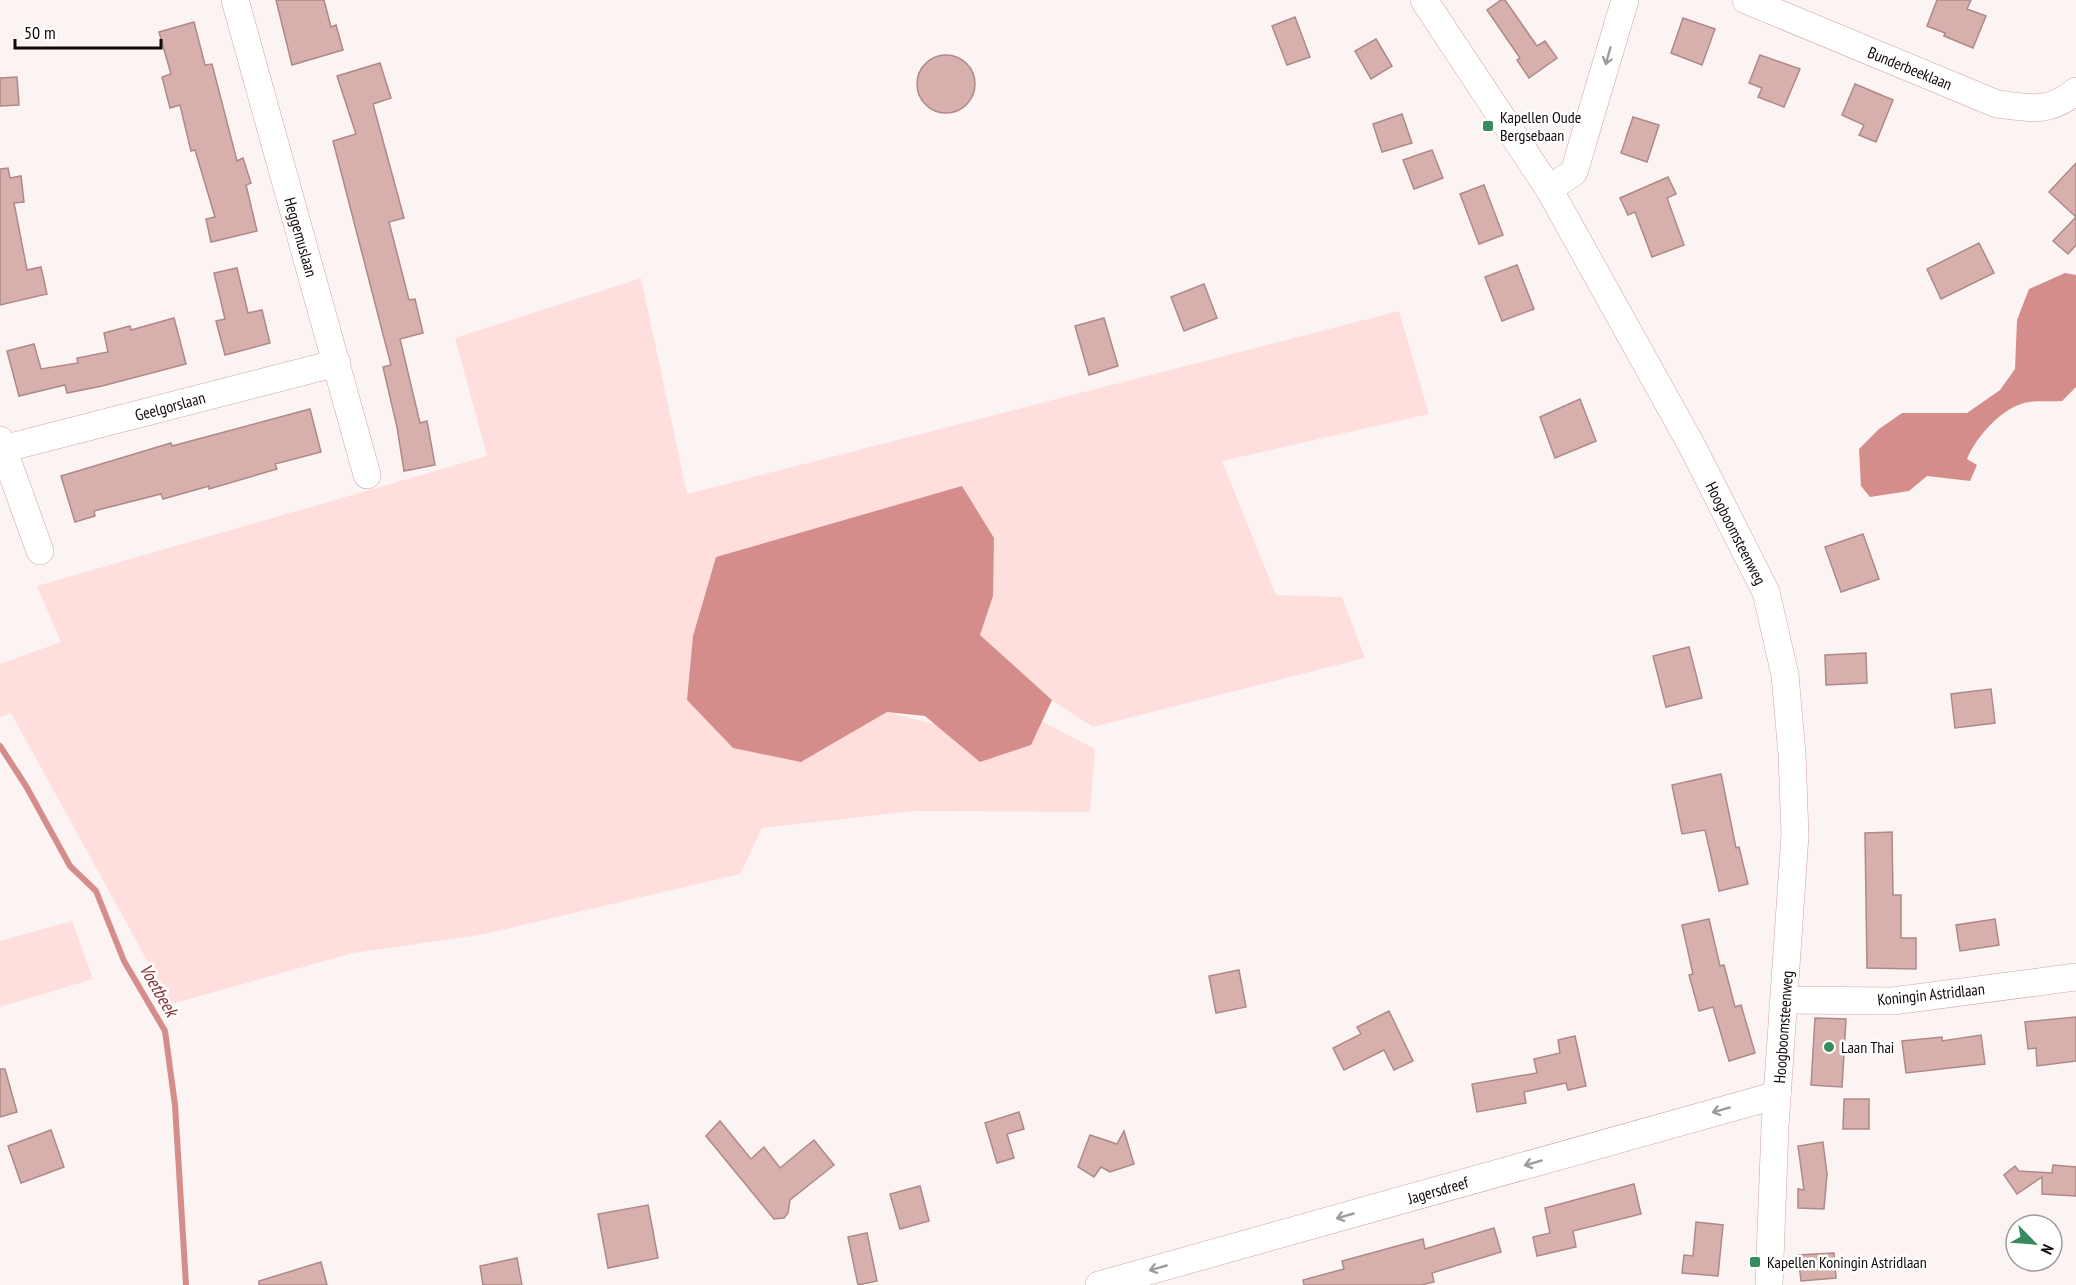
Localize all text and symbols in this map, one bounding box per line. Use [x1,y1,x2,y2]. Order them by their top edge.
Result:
scale bar [15,12,160,50]
text: 50 m [24,21,56,44]
street label: Bunderbeeklaan [1865,42,1955,94]
one-way arrow [1602,46,1613,65]
place label: Kapellen Oude Bergsebaan [1500,107,1581,145]
marker: Kapellen Oude Bergsebaan [1481,119,1495,133]
street label: Heggemuslaan [280,195,322,279]
street label: Geelgorslaan [133,387,207,425]
street label: Hoogboomsteenweg [1701,478,1771,588]
water label: Voetbeek [135,960,184,1022]
street label: Hoogboomsteenweg [1769,970,1797,1084]
street label: Koningin Astridlaan [1876,978,1986,1010]
place label: Laan Thai [1841,1037,1894,1057]
marker: Laan Thai [1822,1040,1836,1054]
one-way arrow [1712,1105,1731,1117]
one-way arrow [1524,1158,1543,1169]
street label: Jagersdreef [1404,1172,1471,1208]
one-way arrow [1336,1211,1355,1222]
north arrow [2004,1213,2064,1273]
text: N [2037,1241,2058,1257]
place label: Kapellen Koningin Astridlaan [1767,1252,1927,1272]
marker: Kapellen Koningin Astridlaan [1748,1255,1762,1269]
one-way arrow [1149,1263,1168,1275]

